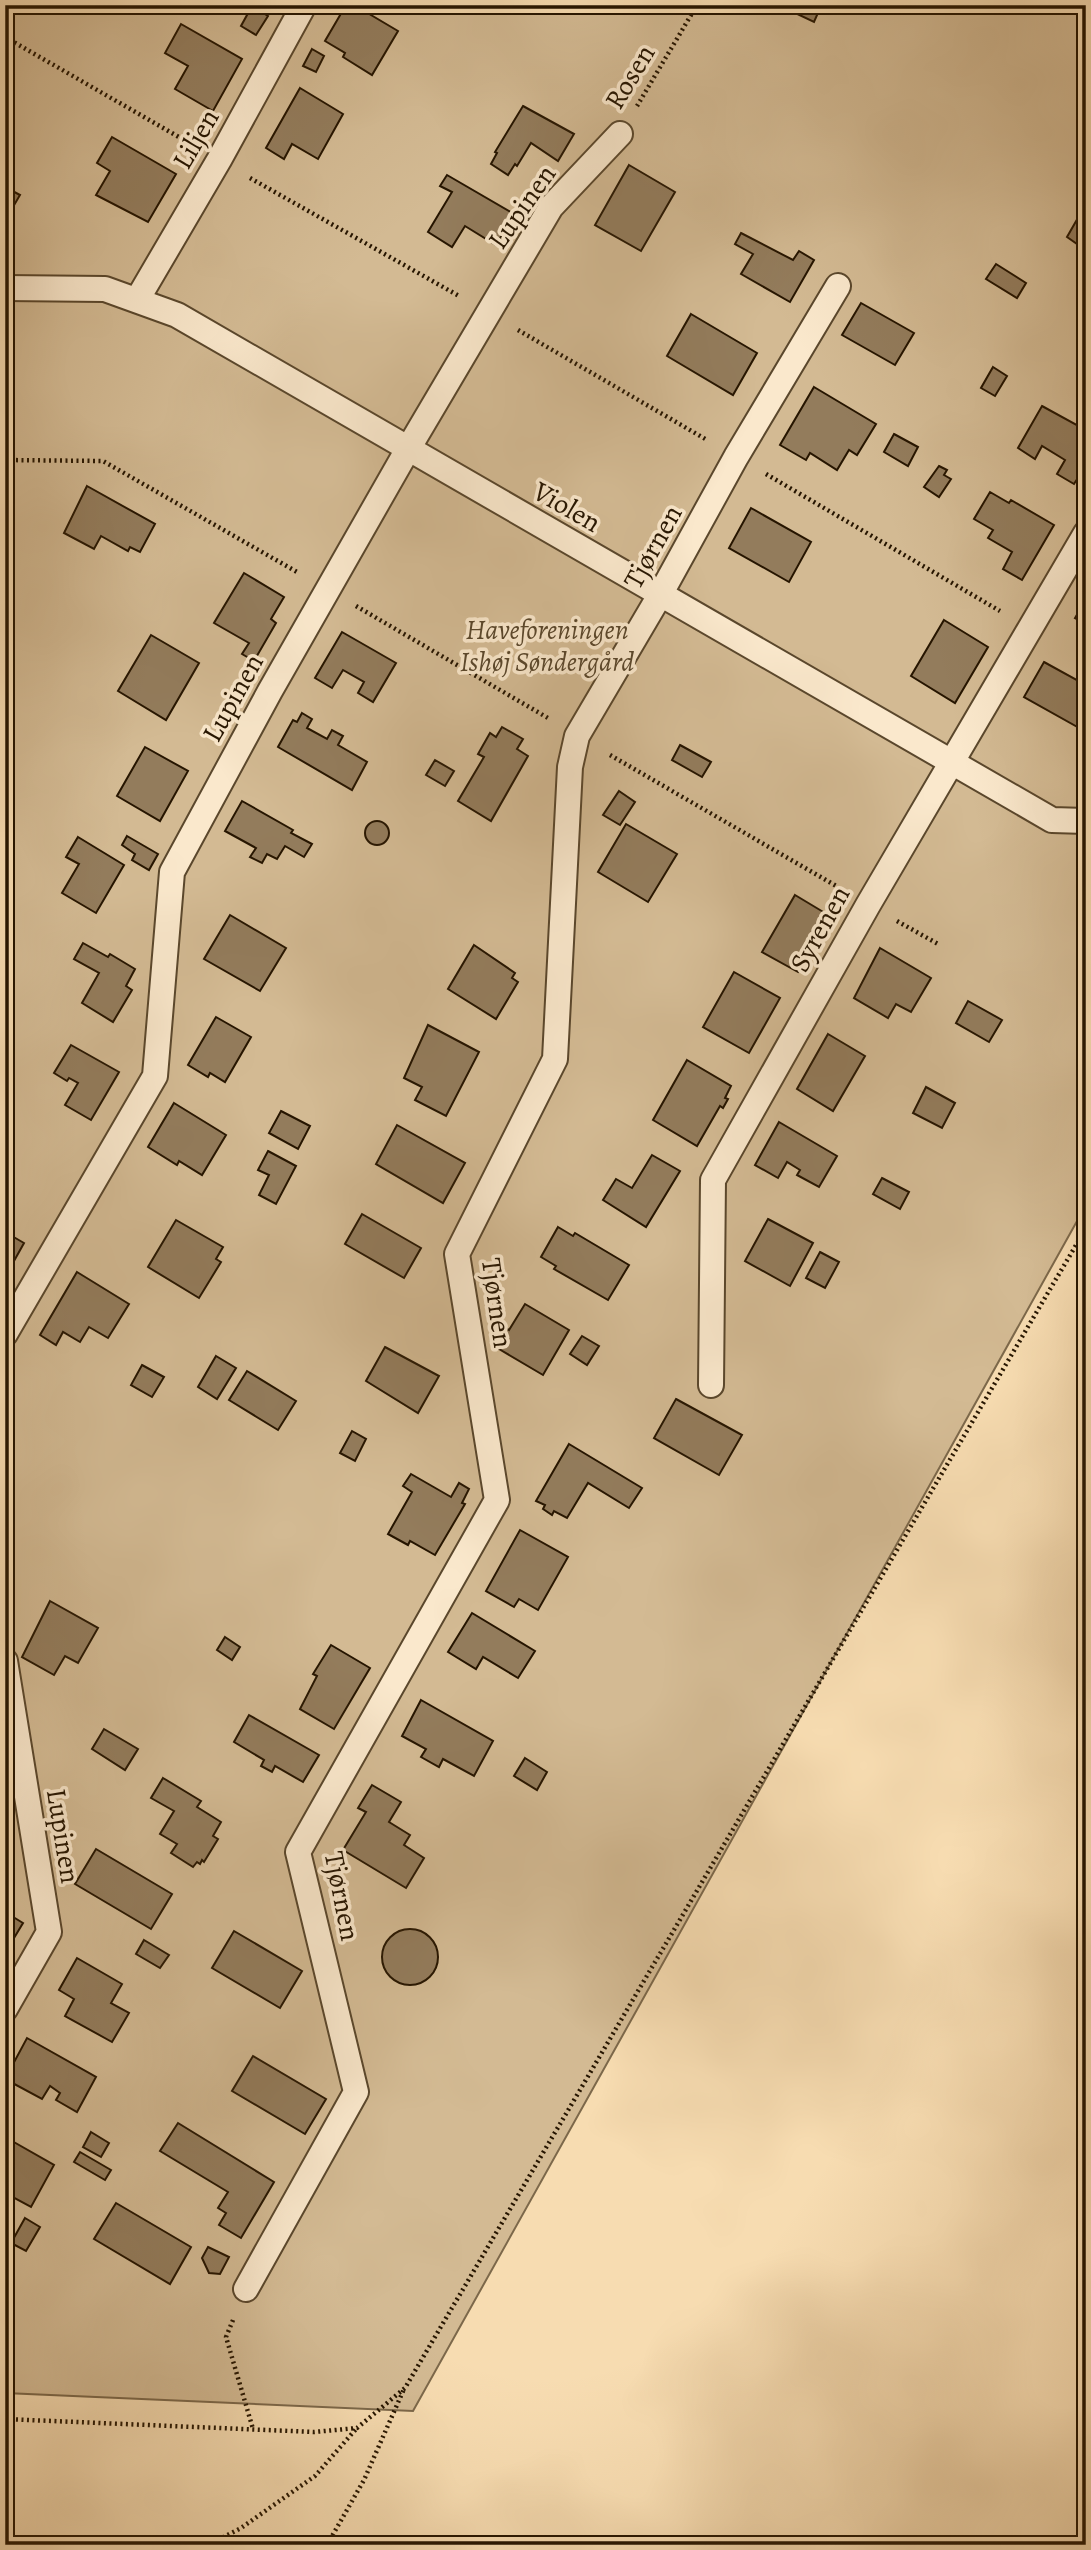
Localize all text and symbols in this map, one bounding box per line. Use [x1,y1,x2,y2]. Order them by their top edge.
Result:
street label: Rosen [596,37,664,117]
street label: Liljen [164,102,228,176]
street label: Lupinen [479,157,565,257]
street label: Violen [525,472,608,542]
street label: Tjørnen [615,498,691,596]
park label: Haveforeningen Ishøj Søndergård [460,611,634,681]
street label: Lupinen [193,647,273,749]
street label: Syrenen [781,879,859,979]
street label: Tjørnen [472,1256,522,1350]
street label: Lupinen [37,1786,89,1886]
street label: Tjørnen [315,1848,369,1944]

